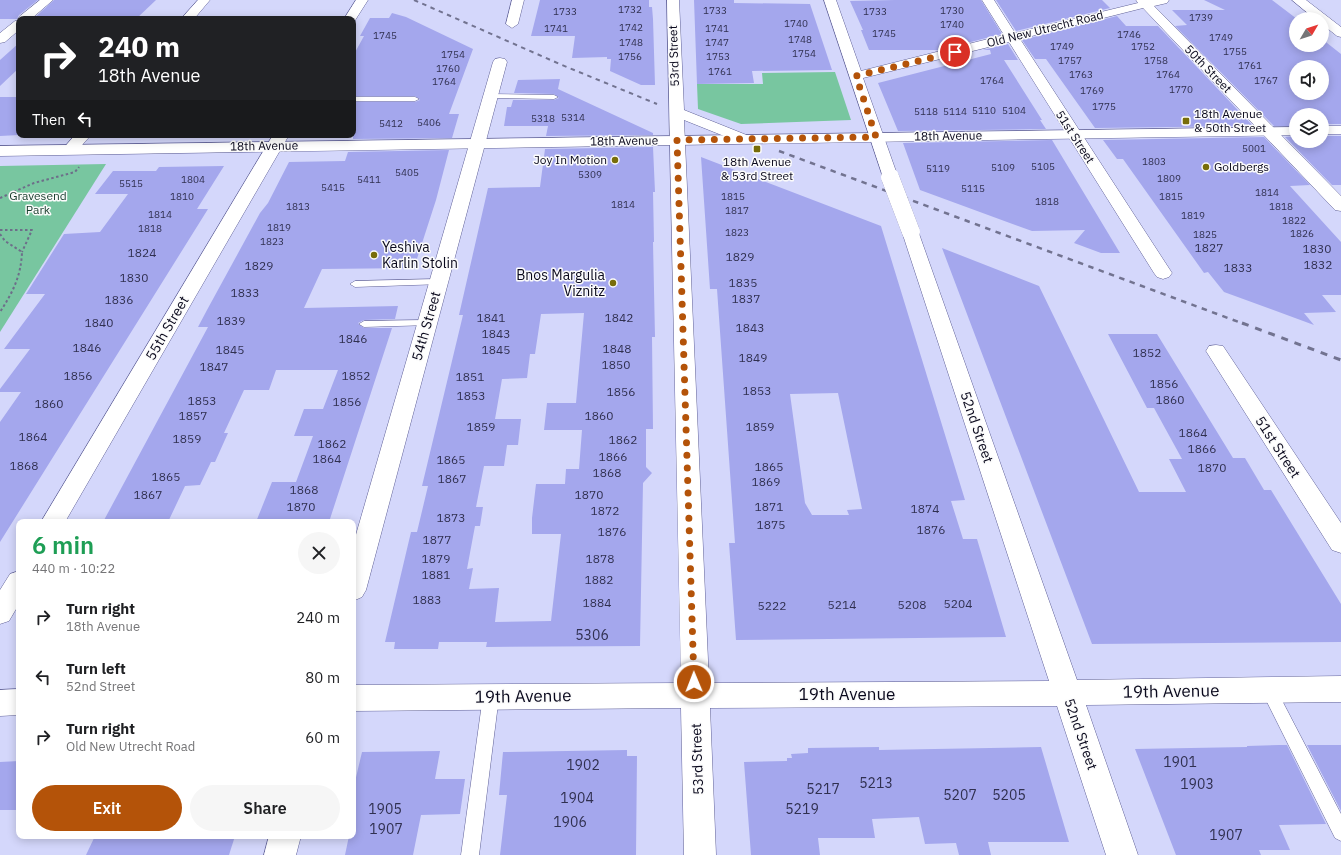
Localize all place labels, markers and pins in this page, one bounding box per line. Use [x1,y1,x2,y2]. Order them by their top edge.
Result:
pin [938,35,972,69]
place label: 18th Avenue & 50th Street [1194,106,1266,135]
marker: 18th Avenue & 50th Street [1181,116,1191,126]
marker: 18th Avenue & 53rd Street [752,144,762,154]
place label: Joy In Motion [534,152,607,167]
place label: 18th Avenue & 53rd Street [721,154,793,183]
marker: Joy In Motion [610,155,620,165]
place label: Goldbergs [1214,159,1269,174]
marker: Goldbergs [1201,162,1211,172]
place label: Yeshiva Karlin Stolin [382,238,458,272]
marker: Yeshiva Karlin Stolin [369,250,379,260]
place label: Bnos Margulia Viznitz [516,266,606,300]
marker: Bnos Margulia Viznitz [608,278,618,288]

